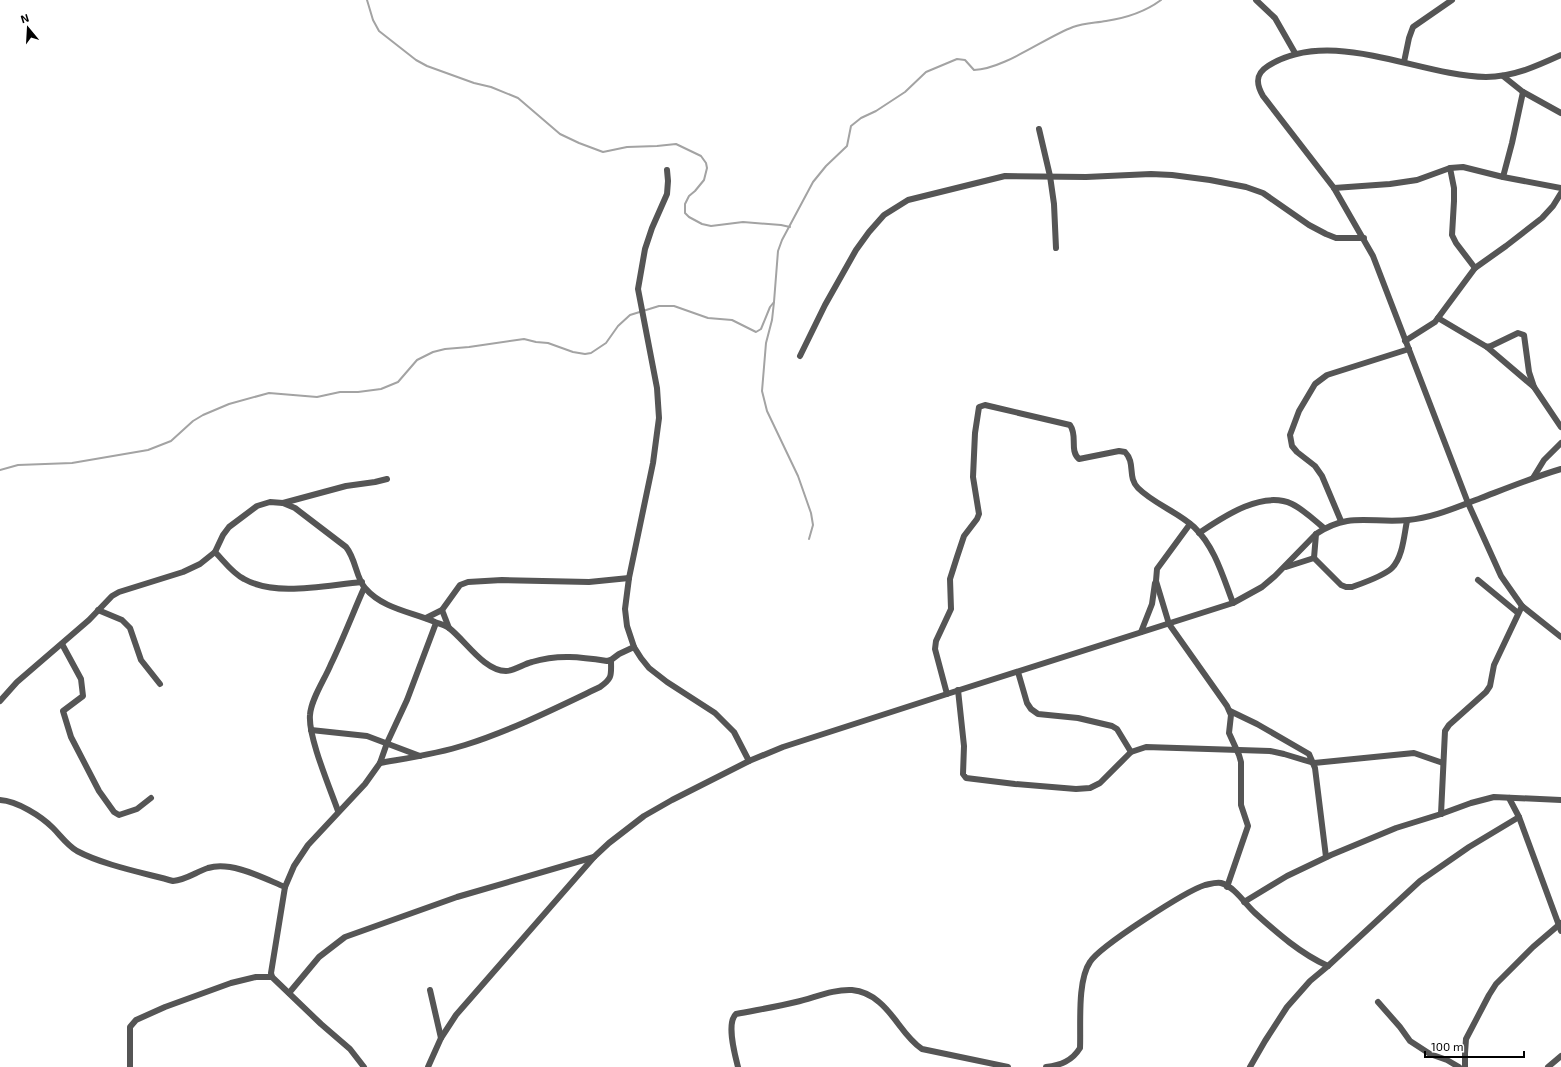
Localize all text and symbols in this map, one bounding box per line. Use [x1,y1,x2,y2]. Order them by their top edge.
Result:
north arrow [8,8,48,48]
text: N [19,11,31,25]
scale bar [1425,1033,1524,1059]
text: 100 m [1431,1039,1463,1053]

